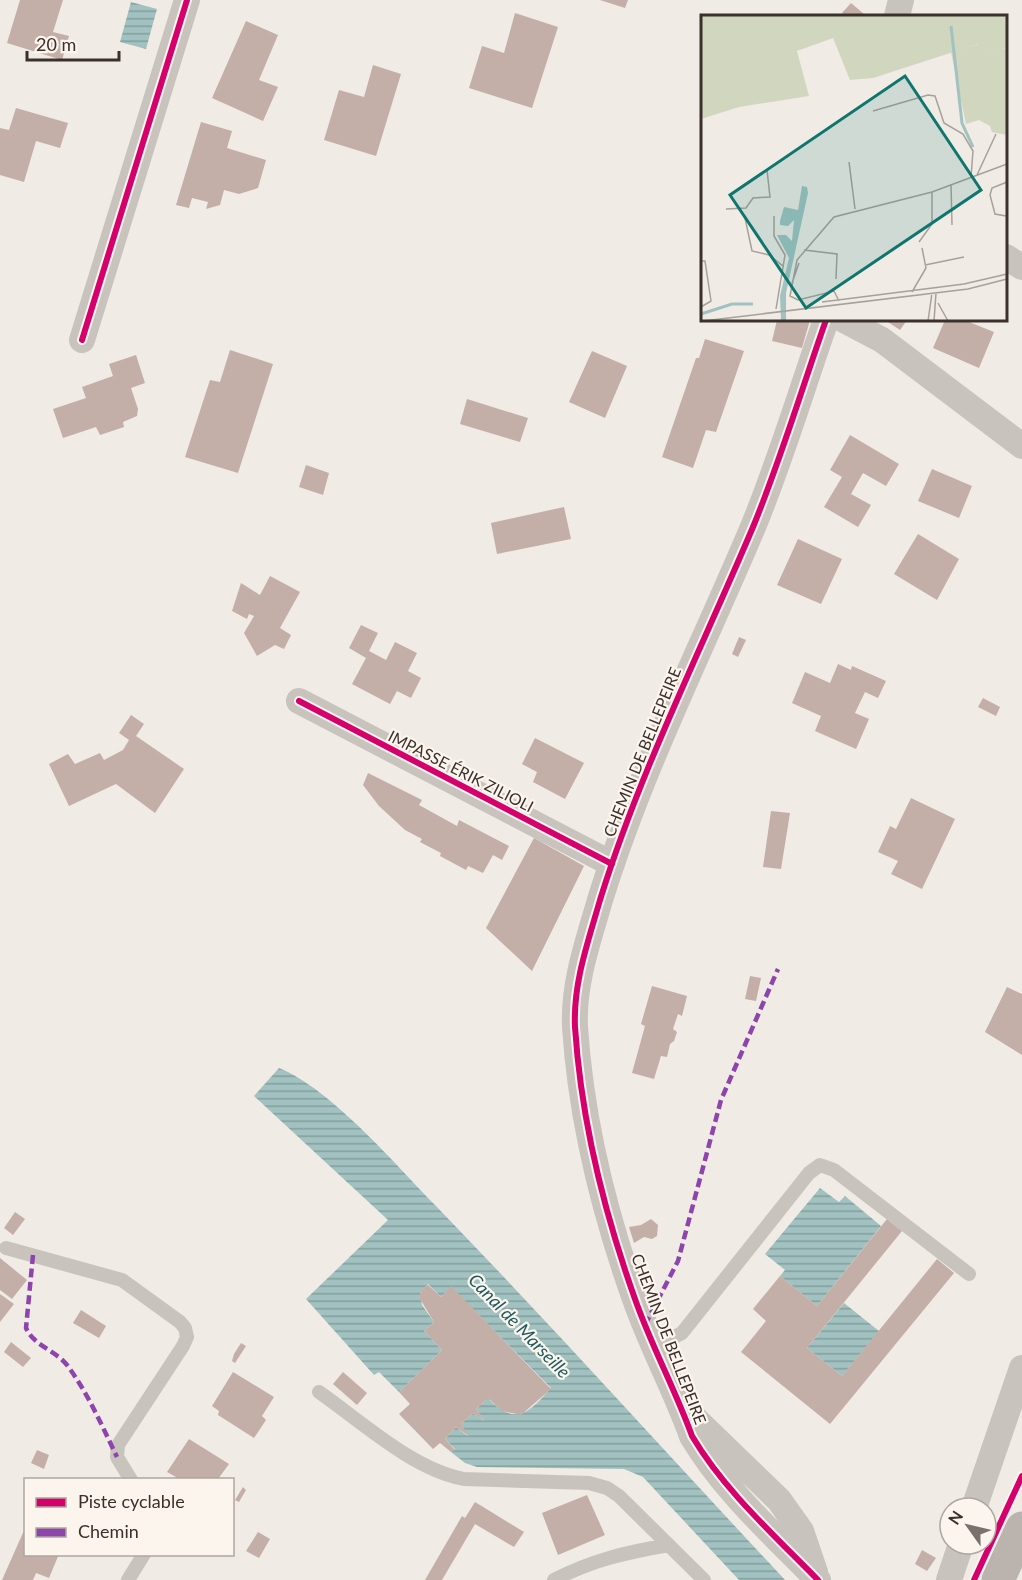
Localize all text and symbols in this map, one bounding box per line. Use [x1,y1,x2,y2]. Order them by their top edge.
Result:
inset map [701,15,1007,321]
scale bar [27,24,118,62]
text: 20 m [36,33,76,55]
street label: CHEMIN DE BELLEPEIRE [599,664,684,839]
street label: IMPASSE ÉRIK ZILIOLI [385,726,537,815]
street label: CHEMIN DE BELLEPEIRE [628,1251,711,1427]
water label: Canal de Marseille [464,1268,575,1382]
legend [24,1478,234,1556]
text: Piste cyclable [78,1490,185,1512]
north arrow [938,1496,998,1556]
text: N [944,1507,966,1528]
text: Chemin [78,1520,139,1542]

